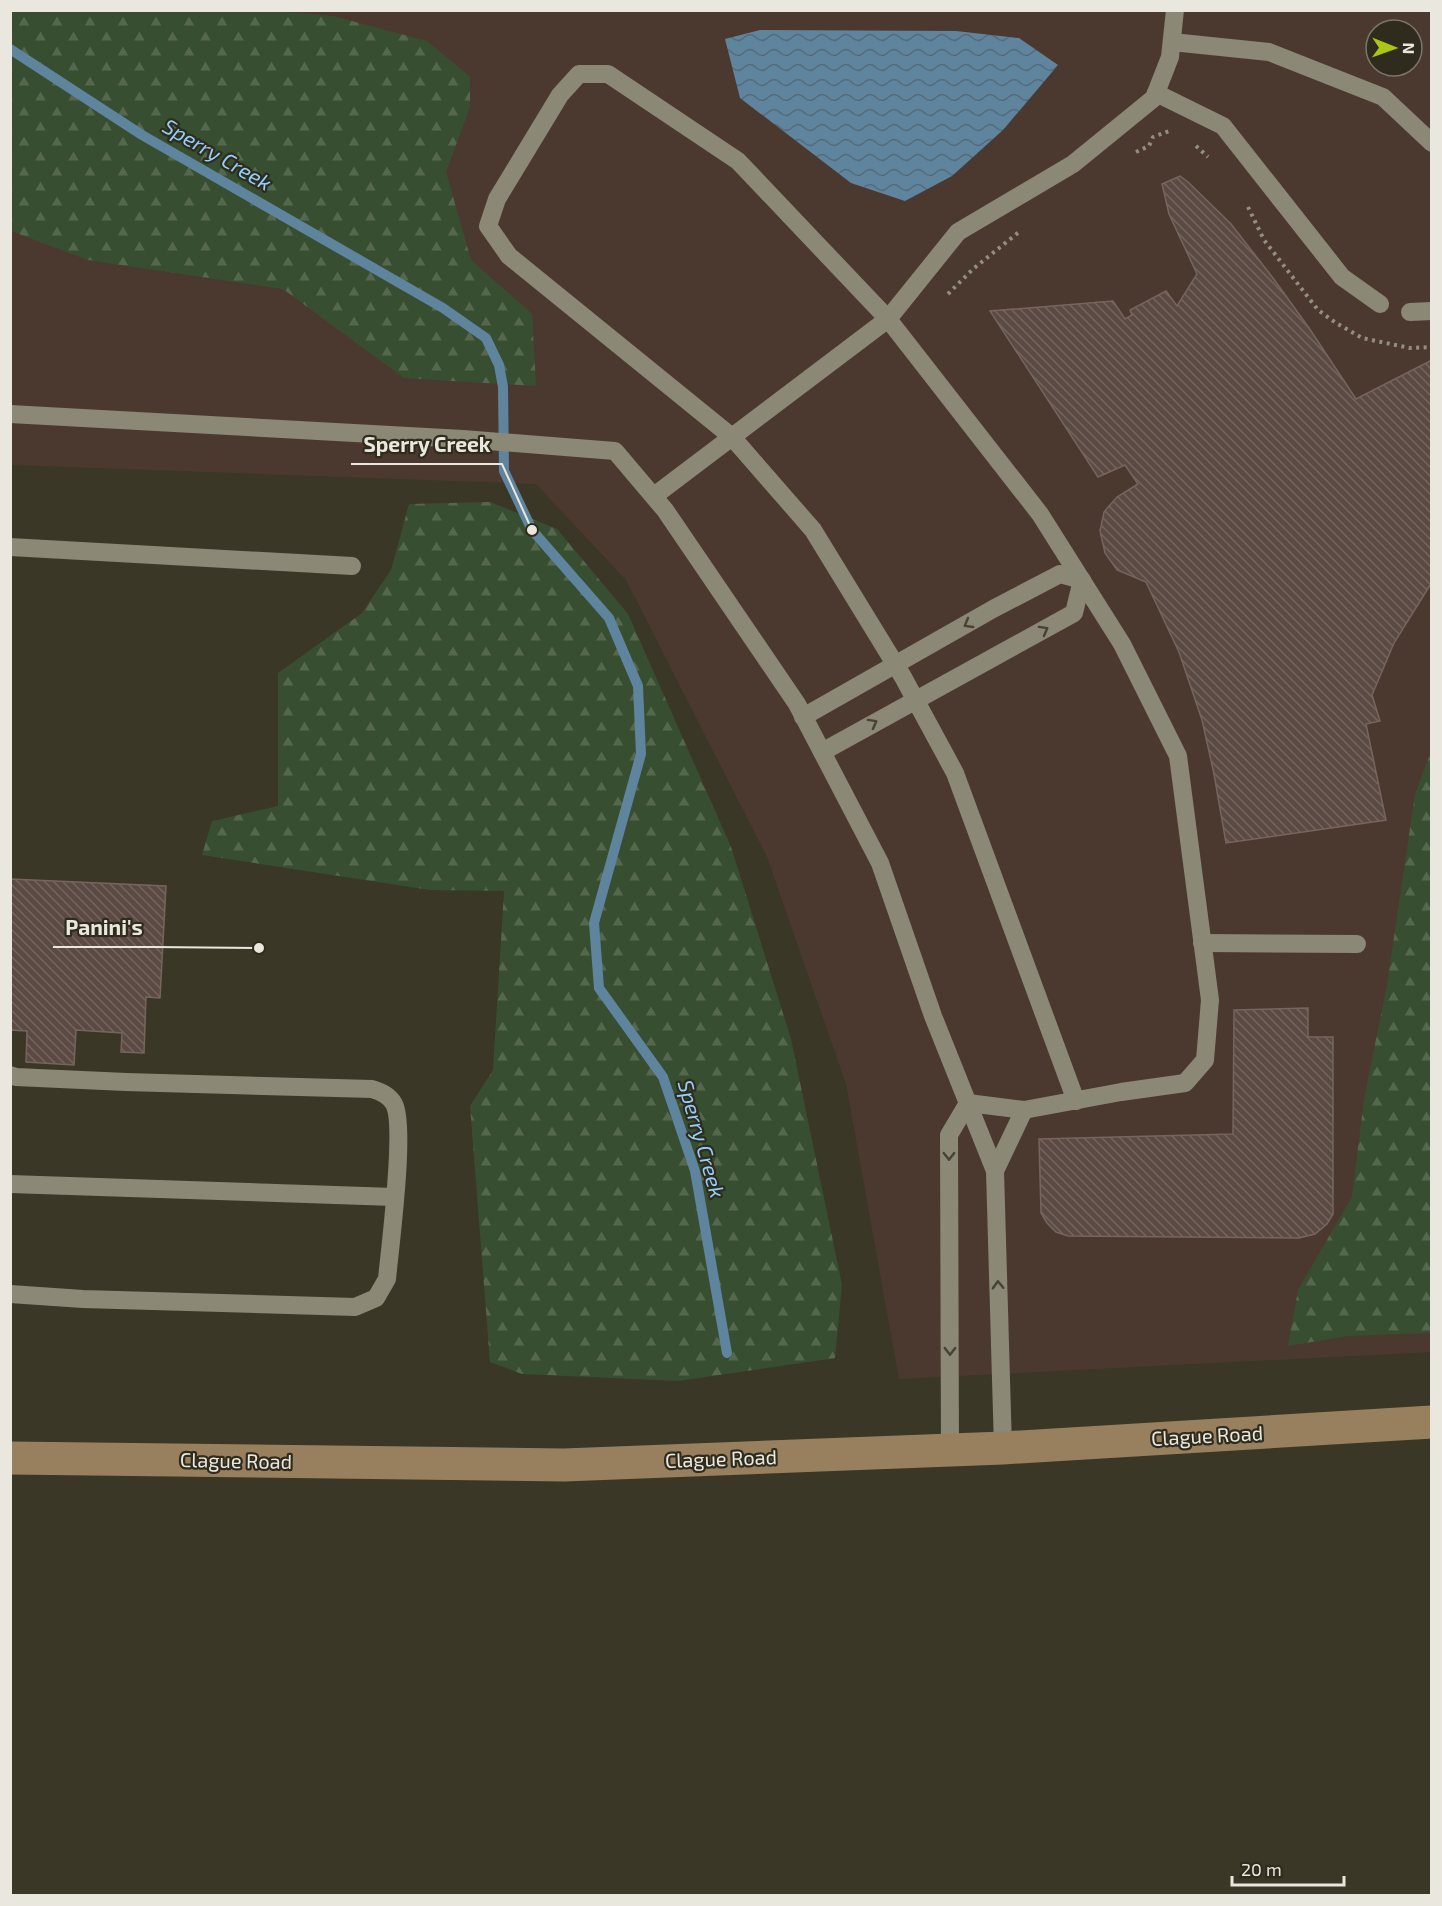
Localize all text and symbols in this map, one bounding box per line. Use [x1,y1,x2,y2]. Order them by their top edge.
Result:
north arrow [1364,18,1424,78]
text: N [1400,42,1419,54]
water label: Sperry Creek [158,113,277,196]
callout: Sperry Creek [351,425,502,464]
text: Sperry Creek [363,431,491,457]
one-way arrow [964,616,974,628]
one-way arrow [1037,626,1048,637]
one-way arrow [866,719,877,730]
callout: Panini's [53,908,154,947]
text: Panini's [65,914,143,939]
water label: Sperry Creek [673,1077,731,1201]
one-way arrow [943,1152,955,1161]
one-way arrow [992,1280,1004,1289]
one-way arrow [944,1347,956,1356]
street label: Clague Road [1150,1420,1264,1450]
street label: Clague Road [665,1444,777,1472]
street label: Clague Road [180,1447,292,1473]
scale bar [1232,1849,1344,1887]
text: 20 m [1241,1858,1282,1880]

